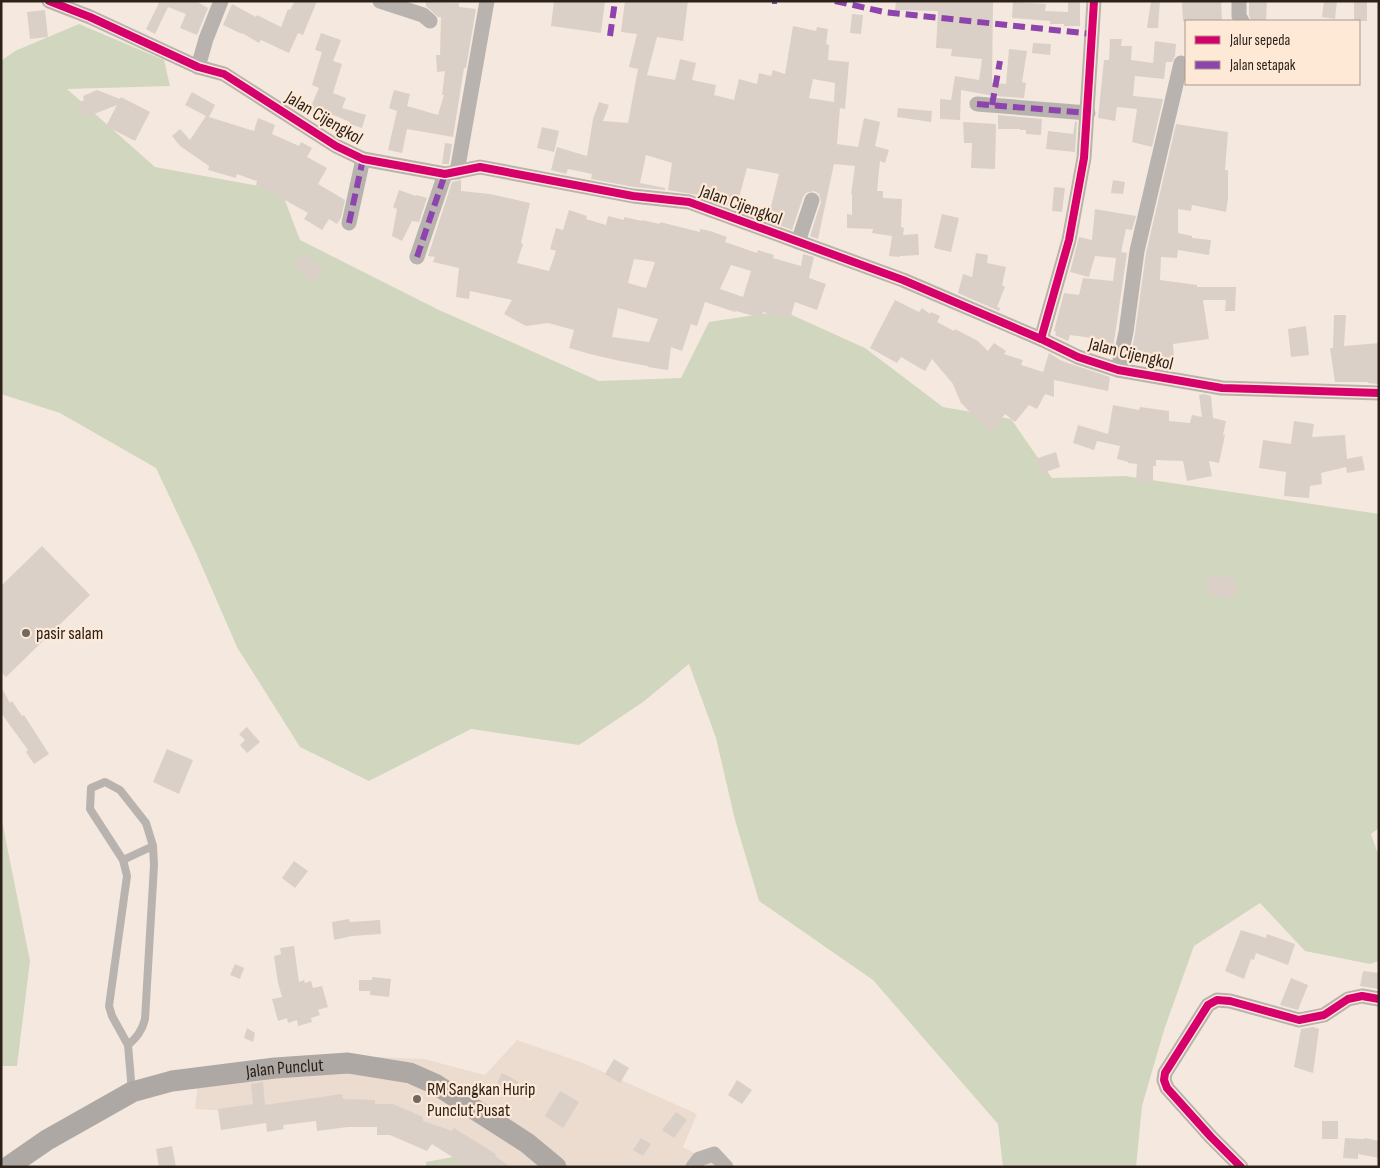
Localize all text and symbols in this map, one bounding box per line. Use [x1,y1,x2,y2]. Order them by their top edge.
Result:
legend [1185,20,1360,85]
text: Jalur sepeda [1229,31,1291,50]
text: Jalan setapak [1229,56,1296,75]
street label: Jalan Cijengkol [281,86,366,149]
street label: Jalan Cijengkol [696,180,785,230]
street label: Jalan Cijengkol [1086,333,1175,375]
place label: pasir salam [36,623,103,644]
marker: pasir salam [20,627,32,639]
street label: Jalan Punclut [244,1054,325,1082]
place label: RM Sangkan Hurip Punclut Pusat [427,1079,535,1121]
marker: RM Sangkan Hurip Punclut Pusat [411,1093,423,1105]

